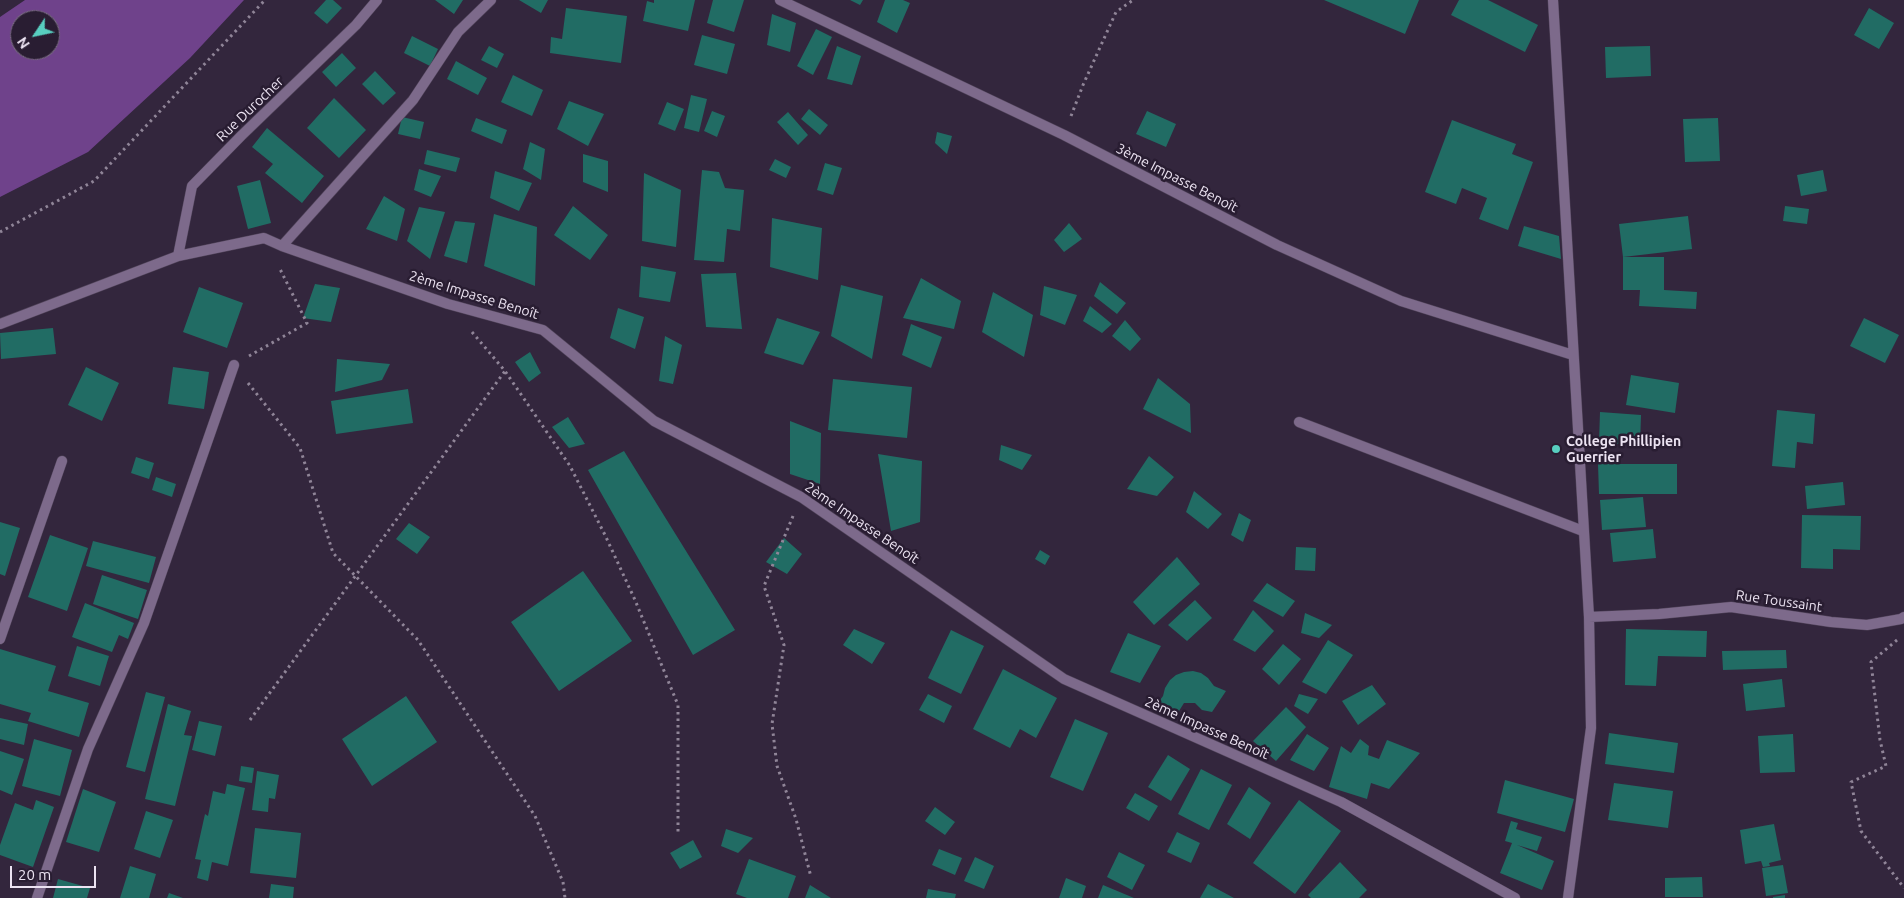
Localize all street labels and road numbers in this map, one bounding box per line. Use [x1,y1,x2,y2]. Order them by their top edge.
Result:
street label: Rue Durocher [213,73,287,145]
street label: 3ème Impasse Benoît [1113,140,1241,216]
street label: 2ème Impasse Benoît [407,267,541,323]
street label: 2ème Impasse Benoît [802,478,922,568]
street label: Rue Toussaint [1735,587,1823,615]
street label: 2ème Impasse Benoît [1142,693,1272,763]

